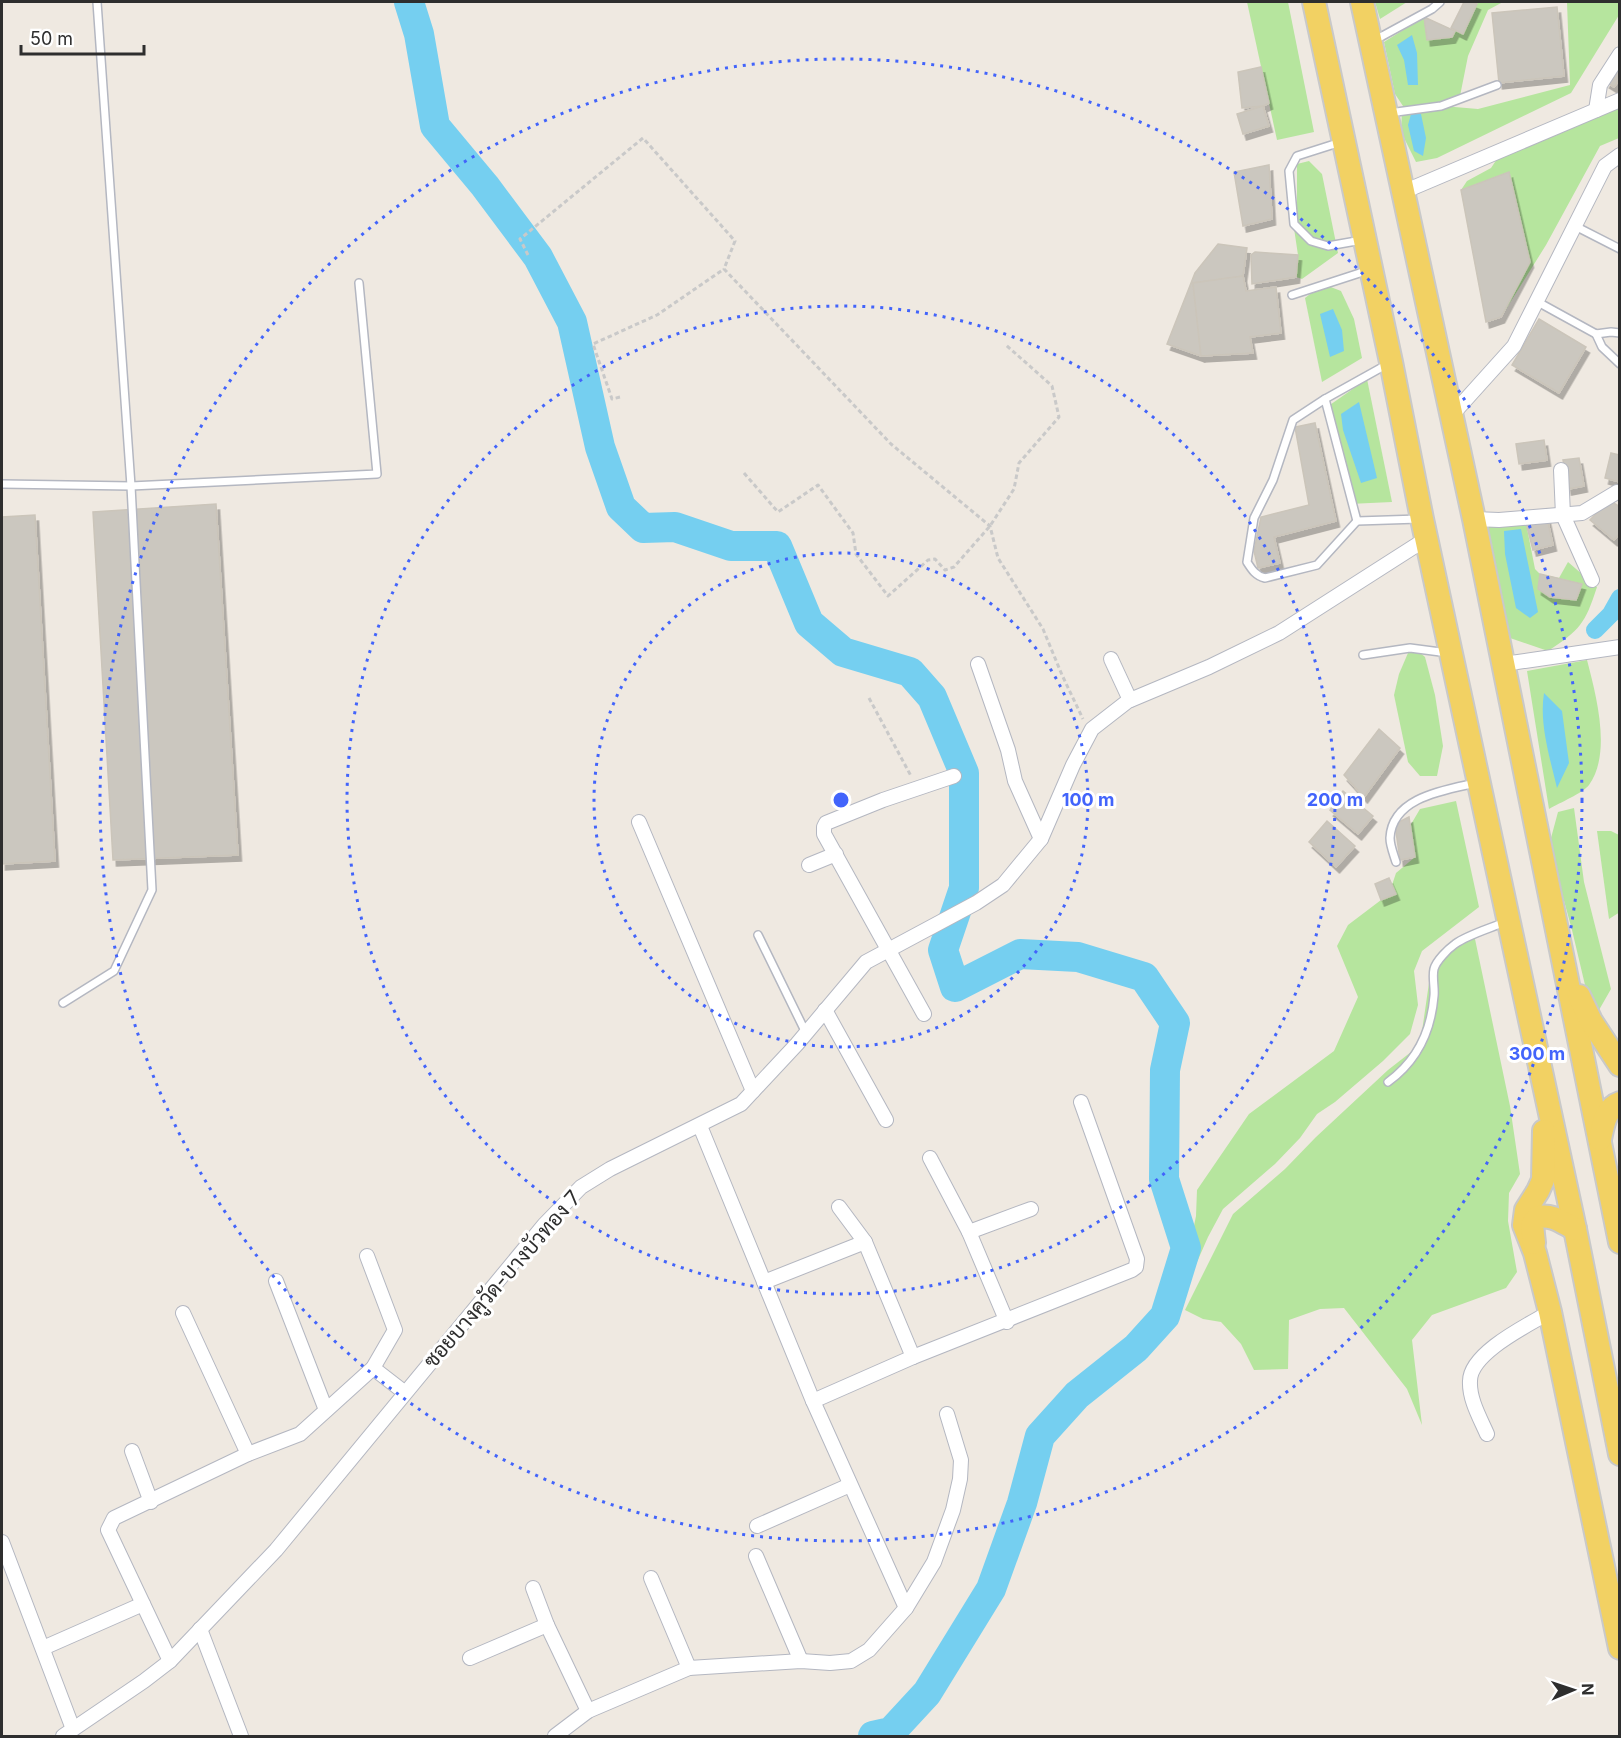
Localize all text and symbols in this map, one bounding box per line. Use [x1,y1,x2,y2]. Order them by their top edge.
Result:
scale bar [21,18,144,56]
text: 50 m [30,28,73,49]
text: 100 m [1062,789,1114,810]
text: 200 m [1307,789,1363,810]
centre of rings [831,790,851,810]
text: 300 m [1509,1043,1565,1064]
street label: ซอยบางคูวัด-บางบัวทอง 7 [418,1185,588,1375]
north arrow [1543,1660,1603,1720]
text: N [1578,1683,1598,1696]

